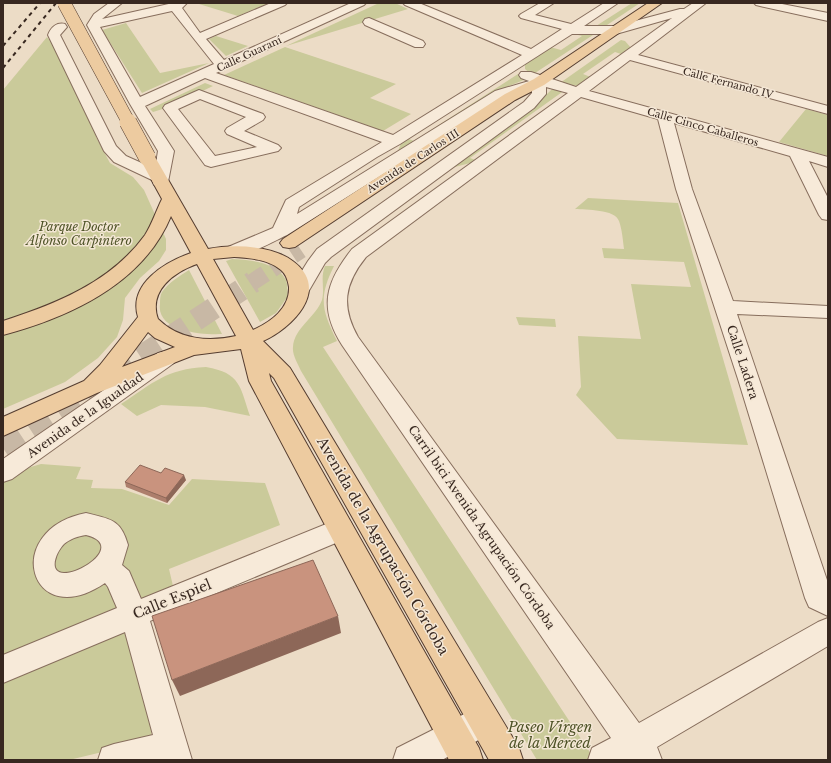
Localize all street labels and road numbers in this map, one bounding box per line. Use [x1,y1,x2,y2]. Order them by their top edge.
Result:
street label: Calle Guaraní [214,33,284,75]
street label: Calle Fernando IV [681,65,775,101]
street label: Calle Cinco Caballeros [646,105,761,149]
street label: Avenida de Carlos III [364,126,462,196]
street label: Calle Ladera [724,323,762,401]
street label: Avenida de la Igualdad [23,369,146,461]
street label: Carril bici Avenida Agrupación Córdoba [405,422,559,632]
street label: Avenida de la Agrupación Córdoba [312,433,453,658]
street label: Calle Espiel [130,575,214,623]

